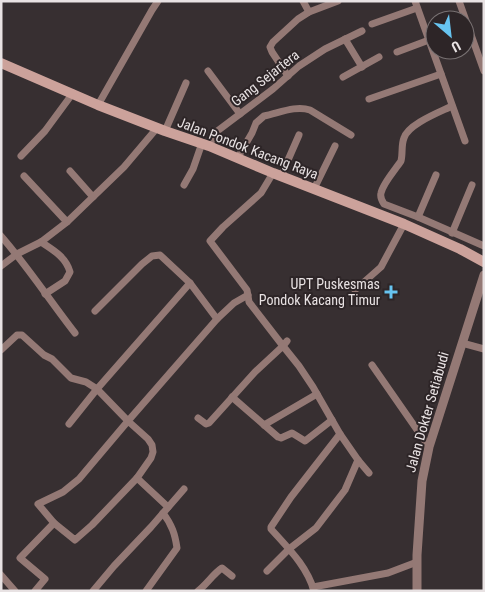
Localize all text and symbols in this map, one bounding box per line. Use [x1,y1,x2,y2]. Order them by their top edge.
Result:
north arrow [425,10,475,60]
text: U [449,38,463,55]
street label: Gang Sejartera [228,47,302,109]
street label: Jalan Pondok Kacang Raya [175,114,321,182]
place label: UPT Puskesmas Pondok Kacang Timur [259,276,380,308]
marker: UPT Puskesmas Pondok Kacang Timur [384,285,398,299]
street label: Jalan Dokter Setiabudi [402,350,452,474]

